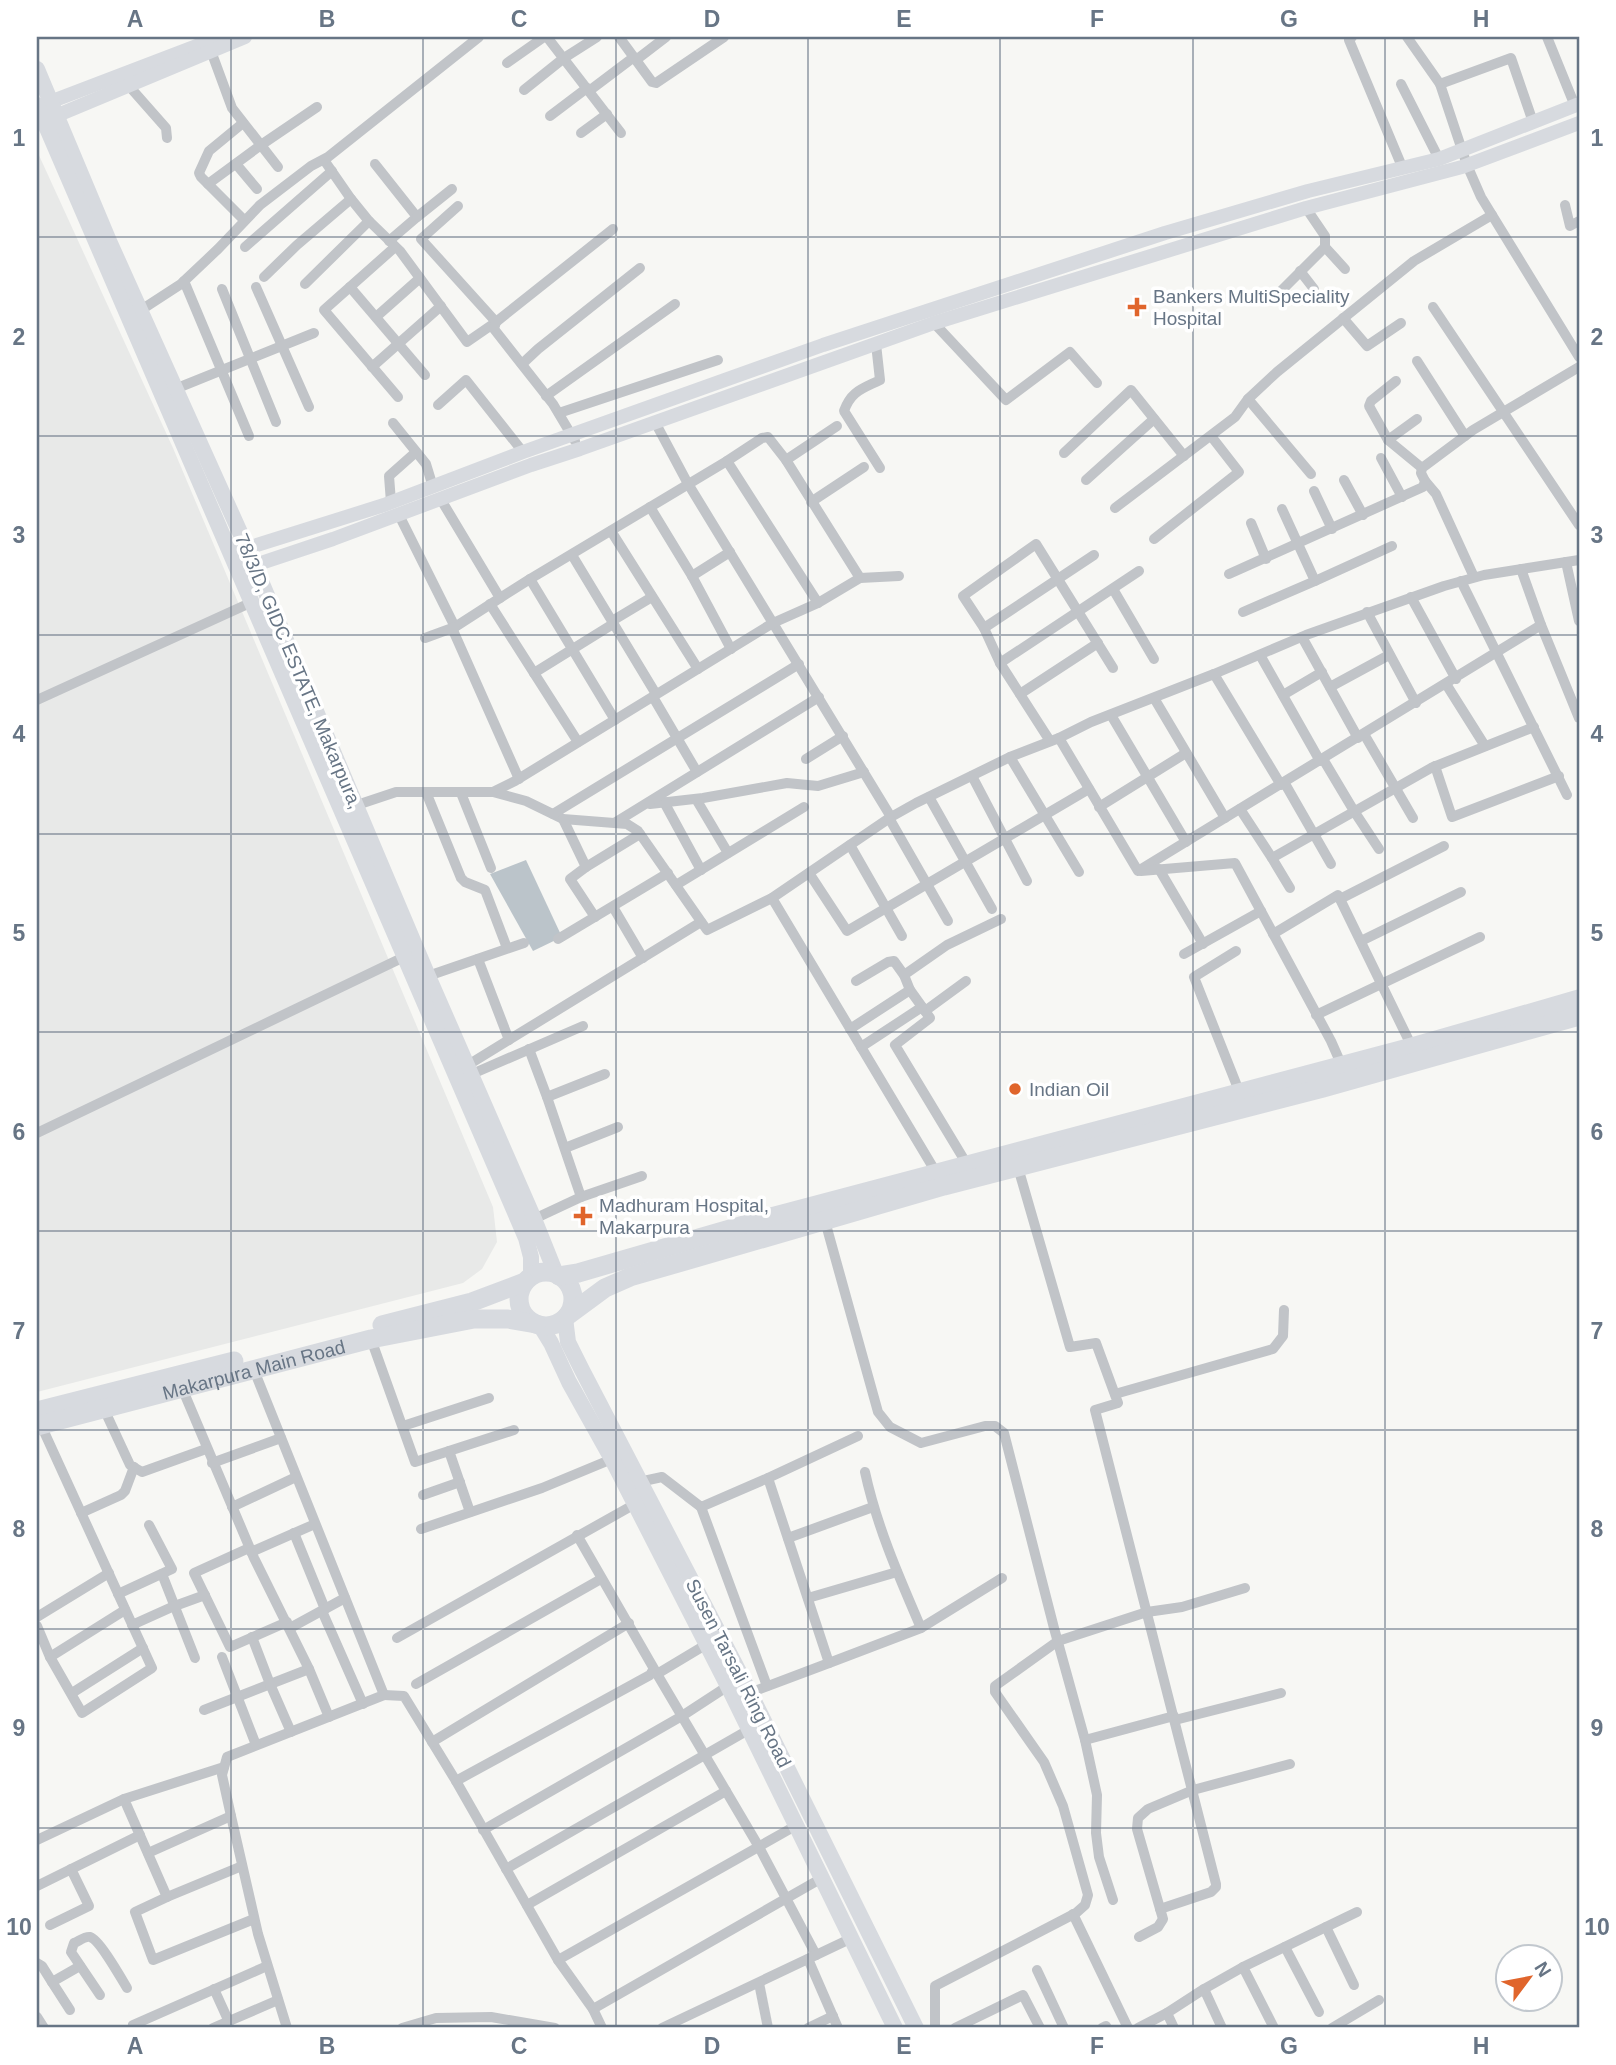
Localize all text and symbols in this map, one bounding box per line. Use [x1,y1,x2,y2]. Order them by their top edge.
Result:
text: A [127,6,143,32]
text: B [319,6,335,32]
text: C [511,6,527,32]
text: D [704,6,720,32]
text: E [896,6,912,32]
text: F [1090,6,1104,32]
text: G [1280,6,1298,32]
text: H [1473,6,1489,32]
text: 1 [13,125,26,151]
text: 1 [1591,125,1604,151]
place label: Bankers MultiSpeciality Hospital [1153,286,1350,329]
marker: Bankers MultiSpeciality Hospital [1127,297,1147,317]
text: 2 [13,324,25,350]
text: 2 [1591,324,1603,350]
text: 3 [13,522,25,548]
text: 3 [1591,522,1603,548]
street label: 78/3/D, GIDC ESTATE, Makarpura, [231,530,366,812]
text: 4 [13,721,26,747]
text: 4 [1591,721,1604,747]
text: 5 [13,920,26,946]
text: 5 [1591,920,1604,946]
place label: Indian Oil [1029,1079,1109,1100]
marker: Indian Oil [1007,1081,1023,1097]
text: 6 [13,1119,25,1145]
text: 6 [1591,1119,1603,1145]
place label: Madhuram Hospital, Makarpura [599,1195,769,1238]
marker: Madhuram Hospital, Makarpura [573,1206,593,1226]
text: 7 [13,1318,25,1344]
text: 7 [1591,1318,1603,1344]
street label: Makarpura Main Road [160,1336,348,1404]
text: 8 [13,1516,26,1542]
text: 8 [1591,1516,1604,1542]
street label: Susen Tarsali Ring Road [682,1575,795,1771]
text: 9 [13,1715,25,1741]
text: 9 [1591,1715,1603,1741]
text: 10 [6,1914,32,1940]
text: 10 [1584,1914,1610,1940]
north arrow [1494,1942,1564,2012]
text: N [1530,1958,1556,1981]
text: A [127,2033,143,2059]
text: B [319,2033,335,2059]
text: C [511,2033,527,2059]
text: D [704,2033,720,2059]
text: E [896,2033,912,2059]
text: F [1090,2033,1104,2059]
text: G [1280,2033,1298,2059]
text: H [1473,2033,1489,2059]

